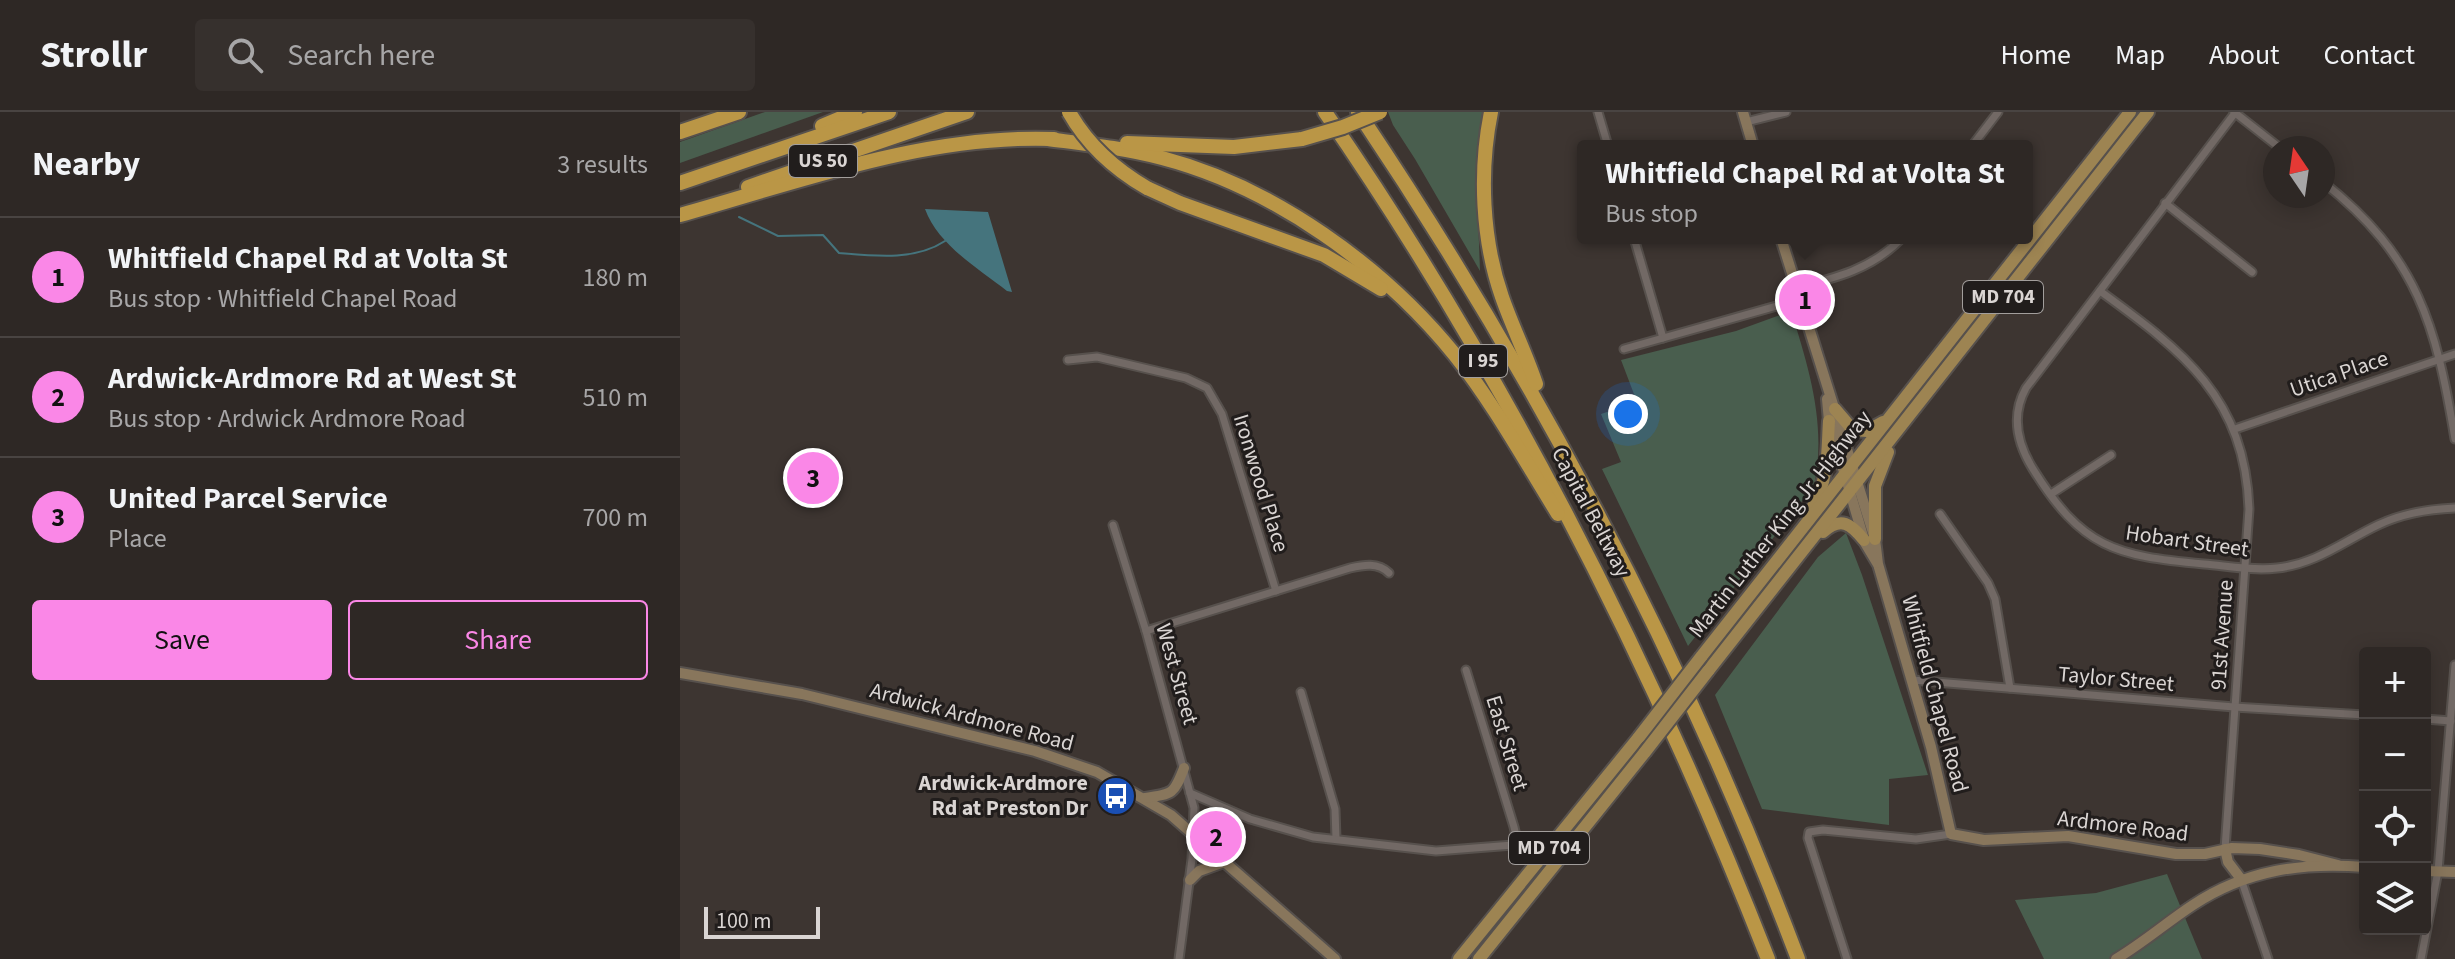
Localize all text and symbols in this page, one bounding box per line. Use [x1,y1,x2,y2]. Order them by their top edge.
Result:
search box [195,19,755,91]
text: Strollr [40,28,147,82]
icon: search [223,33,267,77]
text: Search here [287,34,435,77]
text: Home [2000,35,2071,75]
text: Map [2115,35,2165,75]
text: About [2209,35,2280,75]
text: Contact [2324,35,2415,75]
north arrow [2263,136,2335,208]
text: Nearby [32,140,140,189]
popup [1577,140,2033,244]
road number: US 50 [789,145,857,177]
text: 3 results [557,146,648,183]
text: Whitfield Chapel Rd at Volta St [1605,152,2005,195]
text: Bus stop [1605,195,1698,232]
text: Whitfield Chapel Rd at Volta St [108,237,508,280]
text: 1 [51,259,65,296]
text: 180 m [582,259,648,296]
pin: 1 [1779,270,1831,330]
text: Bus stop · Whitfield Chapel Road [108,280,458,317]
road number: MD 704 [1963,281,2043,313]
street label: Utica Place [2286,342,2392,406]
road number: I 95 [1459,345,1507,377]
text: Ardwick-Ardmore Rd at West St [108,357,517,400]
text: 2 [51,379,65,416]
text: 510 m [582,379,648,416]
your location [1608,394,1648,434]
text: Bus stop · Ardwick Ardmore Road [108,400,466,437]
street label: Martin Luther King Jr. Highway [1681,403,1880,645]
street label: Ironwood Place [1225,410,1297,556]
street label: Capital Beltway [1543,441,1639,583]
pin: 3 [787,448,839,508]
text: United Parcel Service [108,477,388,520]
text: 3 [51,499,65,536]
text: 700 m [582,499,648,536]
street label: Hobart Street [2123,517,2251,566]
text: Place [108,520,167,557]
street label: 91st Avenue [2202,579,2242,691]
street label: Whitfield Chapel Road [1893,592,1977,796]
button: Save [32,600,332,680]
button: Share [348,600,648,680]
street label: West Street [1147,620,1207,729]
map controls [2359,647,2431,935]
button: + [2359,647,2431,719]
street label: Taylor Street [2057,658,2176,700]
street label: Ardwick Ardmore Road [867,674,1077,760]
street label: East Street [1477,691,1537,795]
button: − [2359,719,2431,791]
place label: Ardwick-Ardmore Rd at Preston Dr [918,767,1088,824]
bus stop icon: Ardwick-Ardmore Rd at Preston Dr [1095,775,1137,817]
button: locate [2359,791,2431,863]
street label: Ardmore Road [2056,802,2190,850]
pin: 2 [1190,807,1242,867]
road number: MD 704 [1509,832,1589,864]
button: layers [2359,863,2431,935]
scale bar [704,903,820,939]
text: 100 m [716,905,771,937]

